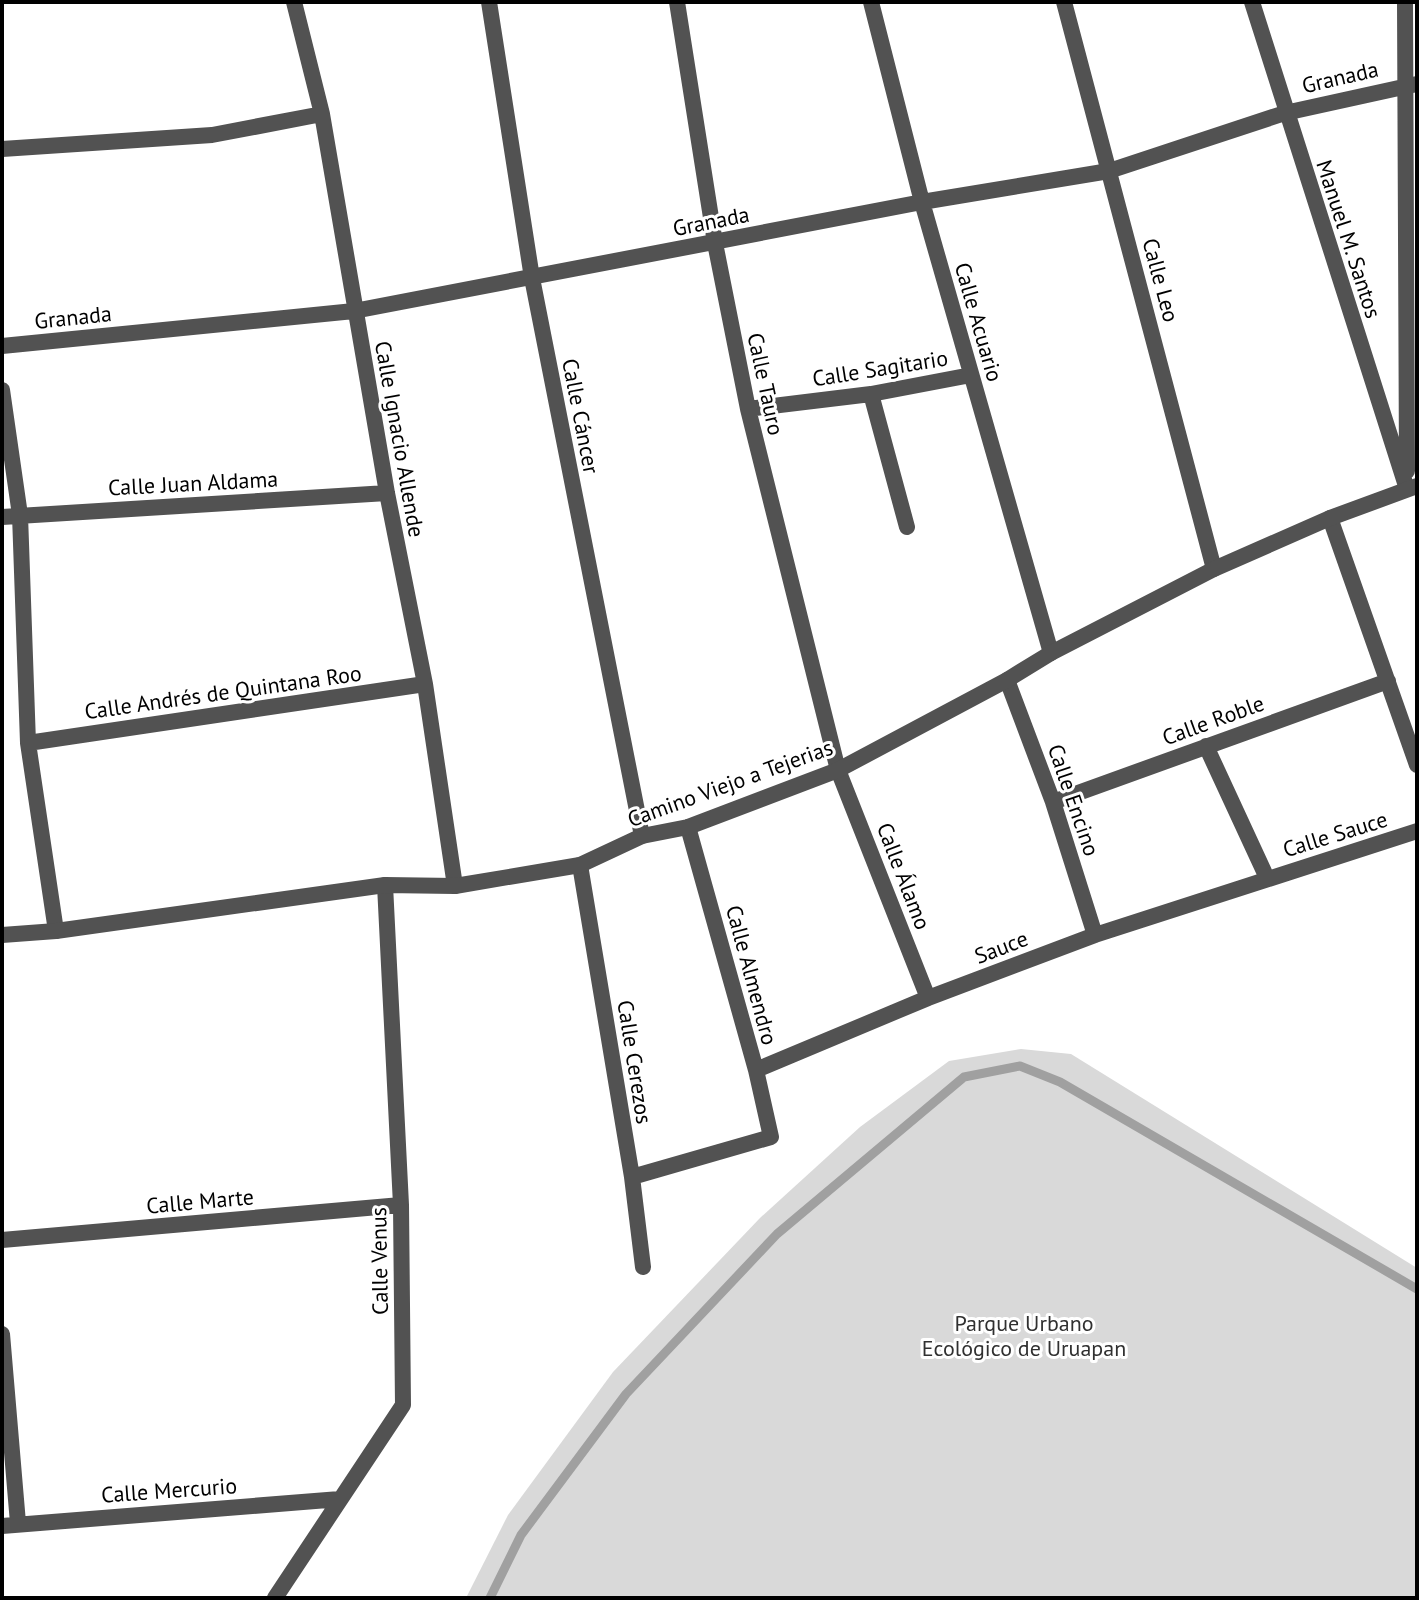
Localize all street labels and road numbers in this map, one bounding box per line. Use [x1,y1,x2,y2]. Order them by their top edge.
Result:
street label: Granada [1299,55,1381,99]
street label: Manuel M. Santos [1310,156,1388,322]
street label: Granada [670,200,752,242]
street label: Calle Leo [1136,235,1186,325]
street label: Calle Acuario [949,259,1009,385]
street label: Granada [33,299,113,335]
street label: Calle Tauro [741,330,791,438]
street label: Calle Ignacio Allende [369,339,431,539]
street label: Calle Sagitario [810,343,950,393]
street label: Calle Cáncer [556,356,606,476]
street label: Calle Juan Aldama [107,465,279,501]
street label: Calle Andrés de Quintana Roo [83,659,363,725]
street label: Calle Roble [1158,689,1268,751]
street label: Camino Viejo a Tejerias [624,733,836,833]
street label: Calle Encino [1042,740,1106,860]
street label: Calle Sauce [1279,805,1391,863]
street label: Calle Álamo [871,819,937,933]
street label: Calle Almendro [720,902,784,1048]
street label: Sauce [970,924,1032,970]
street label: Calle Cerezos [611,998,659,1126]
street label: Calle Marte [145,1182,255,1220]
street label: Calle Venus [364,1207,394,1315]
street label: Calle Mercurio [100,1471,238,1509]

